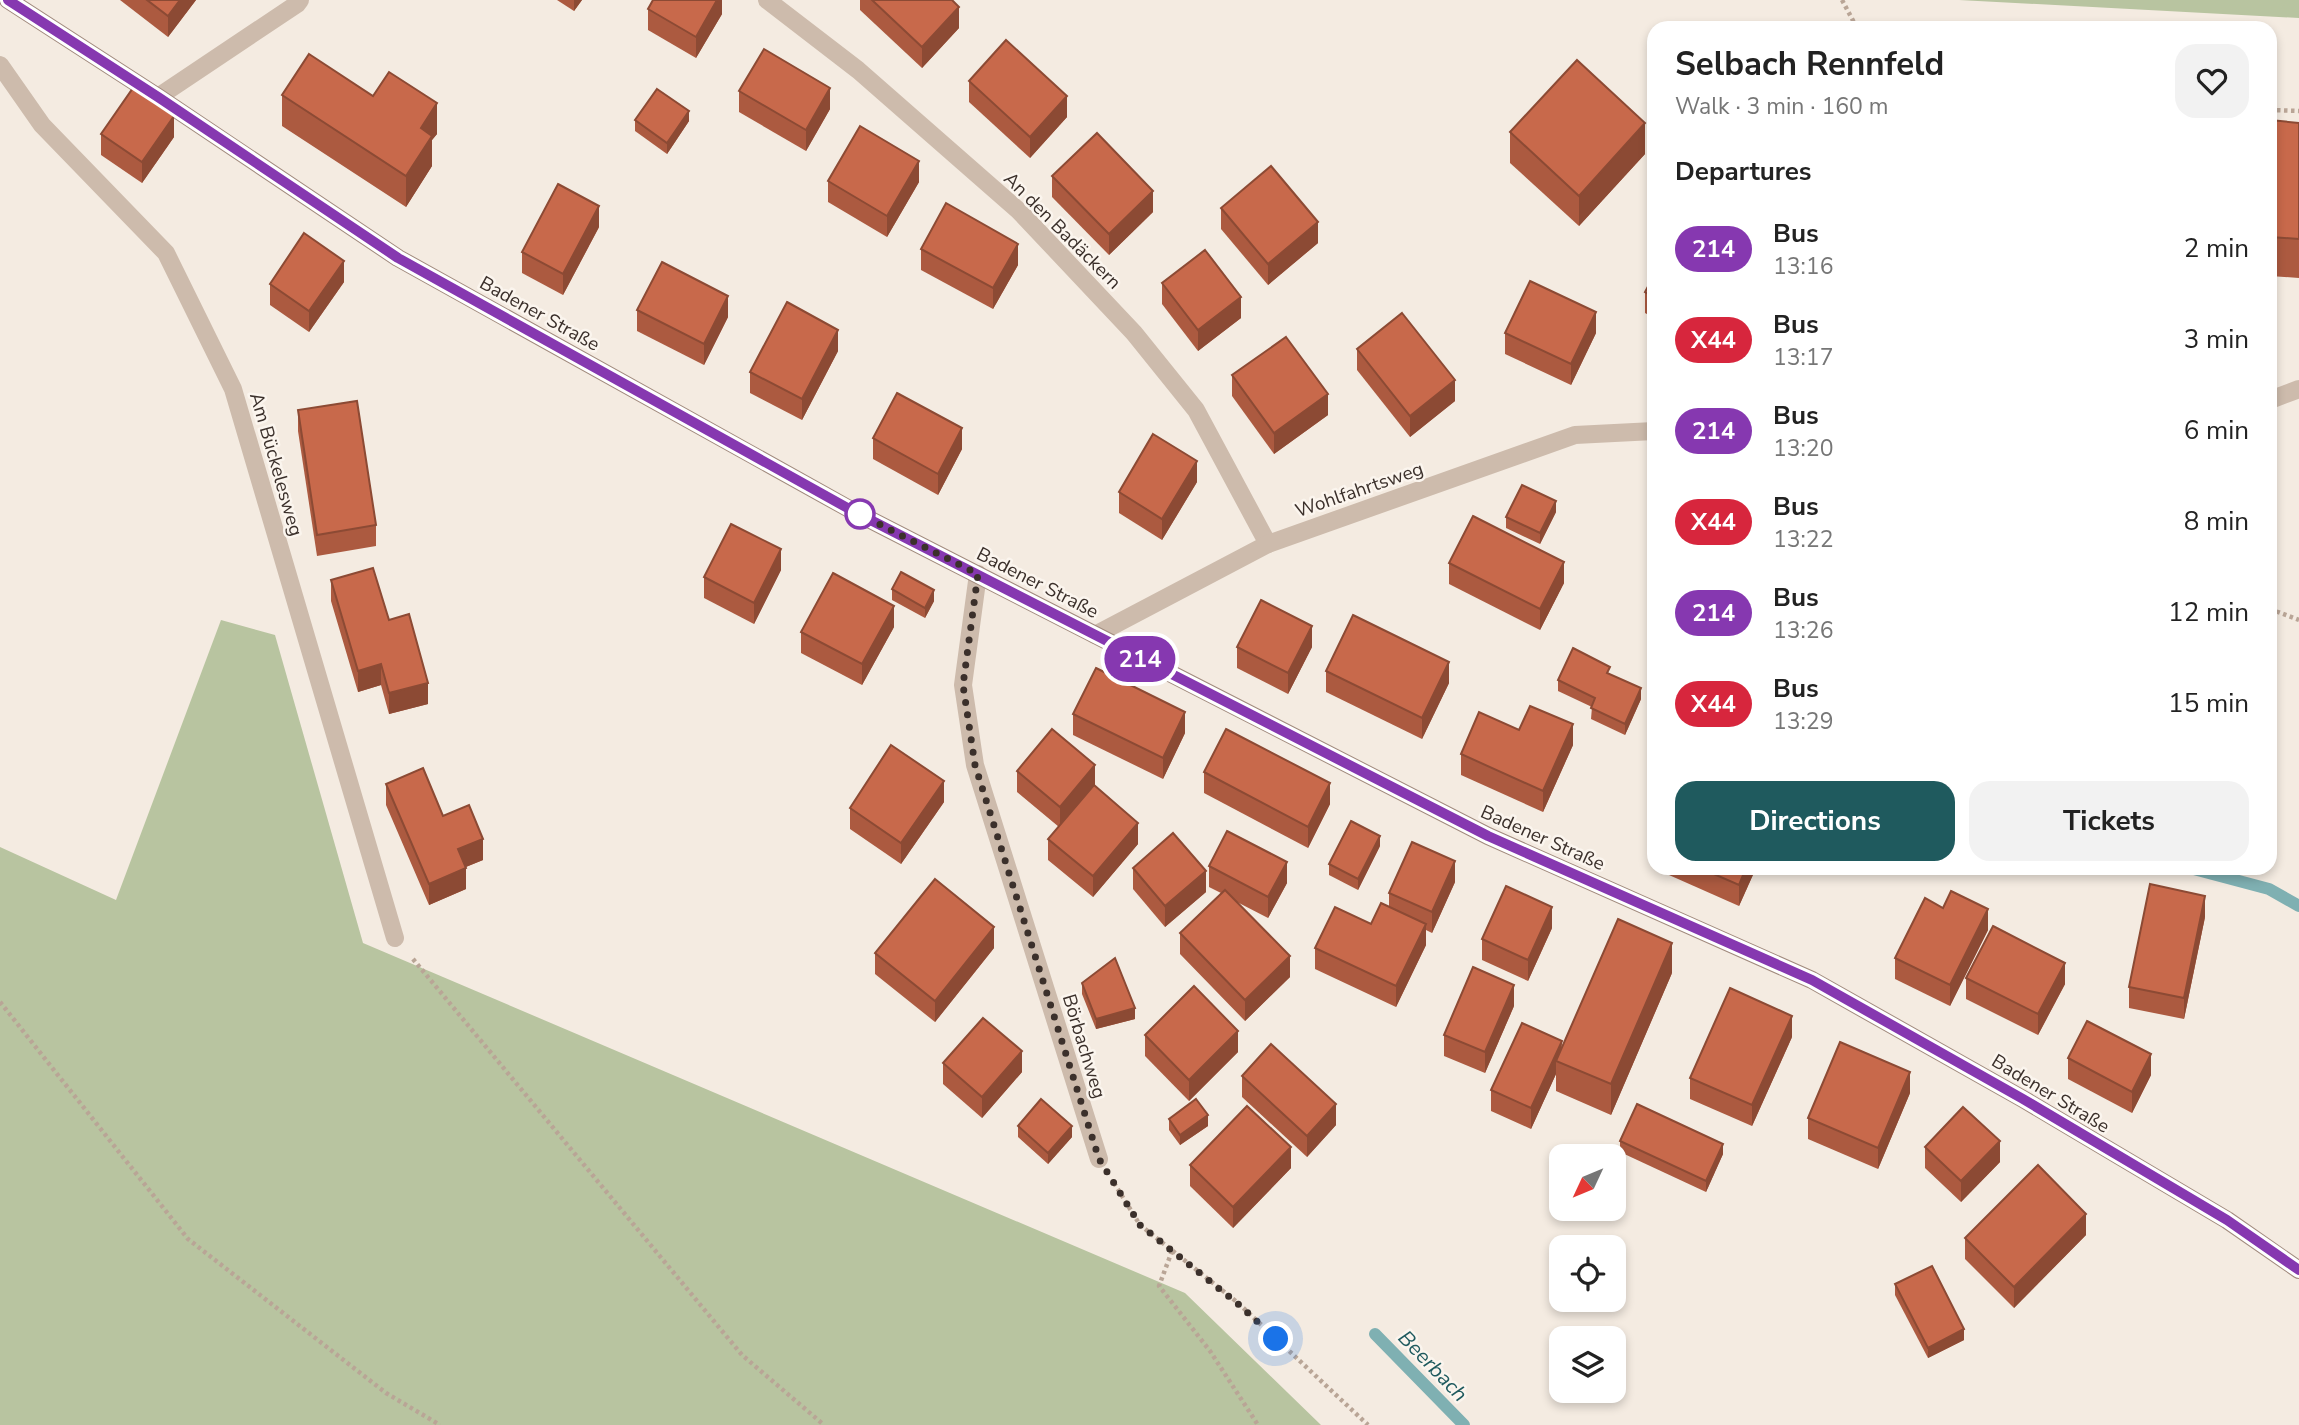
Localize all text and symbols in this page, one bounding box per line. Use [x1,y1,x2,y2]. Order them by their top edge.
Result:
text: Selbach Rennfeld [1675,42,1944,87]
button: heart [2175,44,2249,118]
text: Walk · 3 min · 160 m [1675,91,1888,122]
text: Departures [1675,154,1811,189]
street label: An den Badäckern [998,166,1127,295]
text: Bus [1773,216,1819,251]
text: 2 min [2184,231,2249,266]
text: 214 [1692,233,1735,265]
text: 13:16 [1773,251,1833,282]
street label: Badener Straße [475,270,604,358]
text: Bus [1773,307,1819,342]
text: 3 min [2184,322,2249,357]
text: X44 [1691,324,1736,356]
text: 13:17 [1773,342,1833,373]
street label: Am Bückelesweg [243,389,309,539]
text: Bus [1773,398,1819,433]
text: 6 min [2184,413,2249,448]
text: 214 [1692,415,1735,447]
text: 13:20 [1773,433,1833,464]
street label: Wohlfahrtsweg [1292,456,1427,524]
text: Bus [1773,489,1819,524]
unlabelled marker [845,499,875,529]
text: 8 min [2184,504,2249,539]
text: X44 [1691,506,1736,538]
text: 13:22 [1773,524,1833,555]
street label: Badener Straße [972,541,1103,625]
text: Bus [1773,580,1819,615]
text: 12 min [2168,595,2249,630]
text: 214 [1692,597,1735,629]
text: 13:26 [1773,615,1833,646]
line badge: 214 [1100,636,1180,682]
text: 214 [1118,643,1162,675]
text: Bus [1773,671,1819,706]
text: 15 min [2168,686,2249,721]
text: X44 [1691,688,1736,720]
text: 13:29 [1773,706,1833,737]
button: Directions [1675,781,1955,861]
button: Tickets [1969,781,2249,861]
street label: Badener Straße [1476,799,1609,877]
street label: Börbachweg [1056,991,1112,1102]
street label: Badener Straße [1987,1048,2114,1139]
north arrow [1549,1144,1626,1222]
map controls [1549,1144,1626,1403]
button: locate [1549,1235,1626,1312]
your location [1258,1321,1293,1356]
water label: Beerbach [1392,1324,1474,1408]
button: layers [1549,1326,1626,1403]

